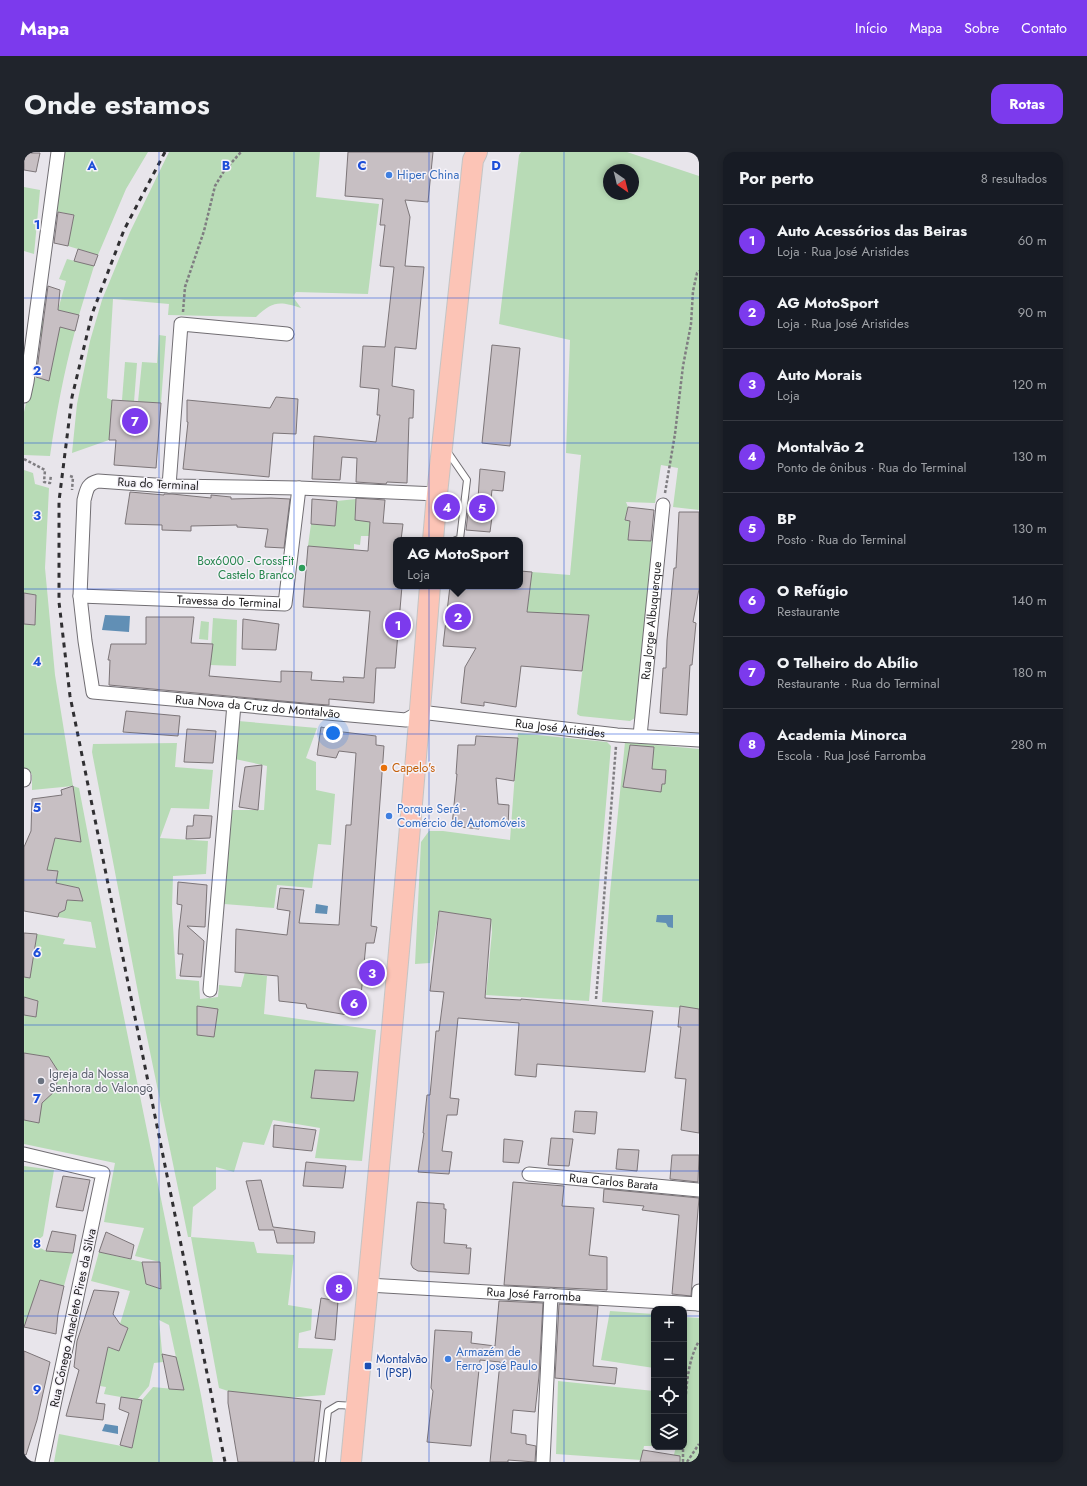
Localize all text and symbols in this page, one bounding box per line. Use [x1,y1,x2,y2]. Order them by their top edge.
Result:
text: Mapa [20,15,69,42]
text: Início [855,18,887,38]
text: Mapa [909,18,942,38]
text: Sobre [964,18,999,38]
text: Contato [1021,18,1067,38]
text: Onde estamos [24,84,210,125]
button: Rotas [991,84,1063,124]
text: A [86,156,97,175]
text: B [222,156,231,175]
text: C [357,156,367,175]
text: D [491,156,501,175]
north arrow [603,164,639,200]
place label: Hiper China [397,166,459,184]
text: Por perto [739,166,814,190]
text: 8 resultados [981,169,1047,188]
marker: Hiper China [384,170,394,180]
text: 1 [34,215,40,234]
text: Auto Acessórios das Beiras [777,220,967,242]
text: 1 [749,231,755,250]
text: 60 m [1018,231,1047,250]
text: Loja · Rua José Aristides [777,242,909,261]
text: AG MotoSport [777,292,879,314]
text: 2 [748,303,756,322]
text: 90 m [1018,303,1047,322]
text: Loja · Rua José Aristides [777,314,909,333]
text: 2 [33,361,41,380]
text: Auto Morais [777,364,862,386]
text: 3 [748,375,756,394]
text: 120 m [1012,375,1047,394]
text: Loja [777,386,799,405]
pin: 7 [122,406,148,436]
text: Montalvão 2 [777,436,864,458]
text: 4 [747,447,757,466]
text: 130 m [1012,447,1047,466]
text: Ponto de ônibus · Rua do Terminal [777,458,966,477]
street label: Rua do Terminal [117,473,199,495]
pin: 4 [434,492,460,522]
pin: 5 [469,493,495,523]
text: 3 [33,506,41,525]
text: BP [777,508,796,530]
text: 5 [748,519,756,538]
text: 130 m [1012,519,1047,538]
text: Posto · Rua do Terminal [777,530,906,549]
popup [393,537,523,589]
text: AG MotoSport [407,543,509,565]
place label: Box6000 - CrossFit Castelo Branco [197,552,294,584]
street label: Rua Jorge Albuquerque [637,561,666,681]
marker: Box6000 - CrossFit Castelo Branco [297,563,307,573]
text: Loja [407,565,430,584]
text: O Refúgio [777,580,848,602]
street label: Travessa do Terminal [177,591,281,613]
text: 6 [748,591,756,610]
text: 140 m [1012,591,1047,610]
pin: 2 [445,602,471,632]
text: Restaurante [777,602,840,621]
pin: 1 [385,610,411,640]
text: 4 [32,652,42,671]
text: O Telheiro do Abílio [777,652,918,674]
text: 7 [748,663,756,682]
text: 180 m [1012,663,1047,682]
text: Restaurante · Rua do Terminal [777,674,940,693]
street label: Rua Nova da Cruz do Montalvão [174,690,341,723]
street label: Rua José Aristides [514,714,606,743]
your location [323,723,343,743]
text: Academia Minorca [777,724,907,746]
text: 8 [748,735,756,754]
text: 280 m [1011,735,1047,754]
text: Escola · Rua José Farromba [777,746,926,765]
place label: Capelo's [392,759,435,777]
marker: Capelo's [379,763,389,773]
text: 5 [33,798,41,817]
place label: Porque Será - Comércio de Automóveis [397,800,525,832]
marker: Porque Será - Comércio de Automóveis [384,811,394,821]
text: 6 [33,943,42,962]
pin: 3 [359,958,385,988]
pin: 6 [341,988,367,1018]
place label: Igreja da Nossa Senhora do Valongo [49,1065,153,1097]
marker: Igreja da Nossa Senhora do Valongo [36,1076,46,1086]
text: 7 [33,1089,41,1108]
street label: Rua Carlos Barata [568,1169,659,1195]
street label: Rua Cónego Anacleto Pires da Silva [45,1227,101,1409]
text: 8 [33,1234,41,1253]
pin: 8 [326,1273,352,1303]
street label: Rua José Farromba [486,1283,582,1306]
map controls [651,1306,687,1450]
button: + [651,1306,687,1342]
button: − [651,1342,687,1378]
place label: Armazém de Ferro José Paulo [456,1343,538,1375]
place label: Montalvão 1 (PSP) [376,1350,428,1382]
marker: Armazém de Ferro José Paulo [443,1354,453,1364]
marker: Montalvão 1 (PSP) [363,1361,373,1371]
button: locate [651,1378,687,1414]
text: 9 [33,1380,42,1399]
button: layers [651,1414,687,1450]

